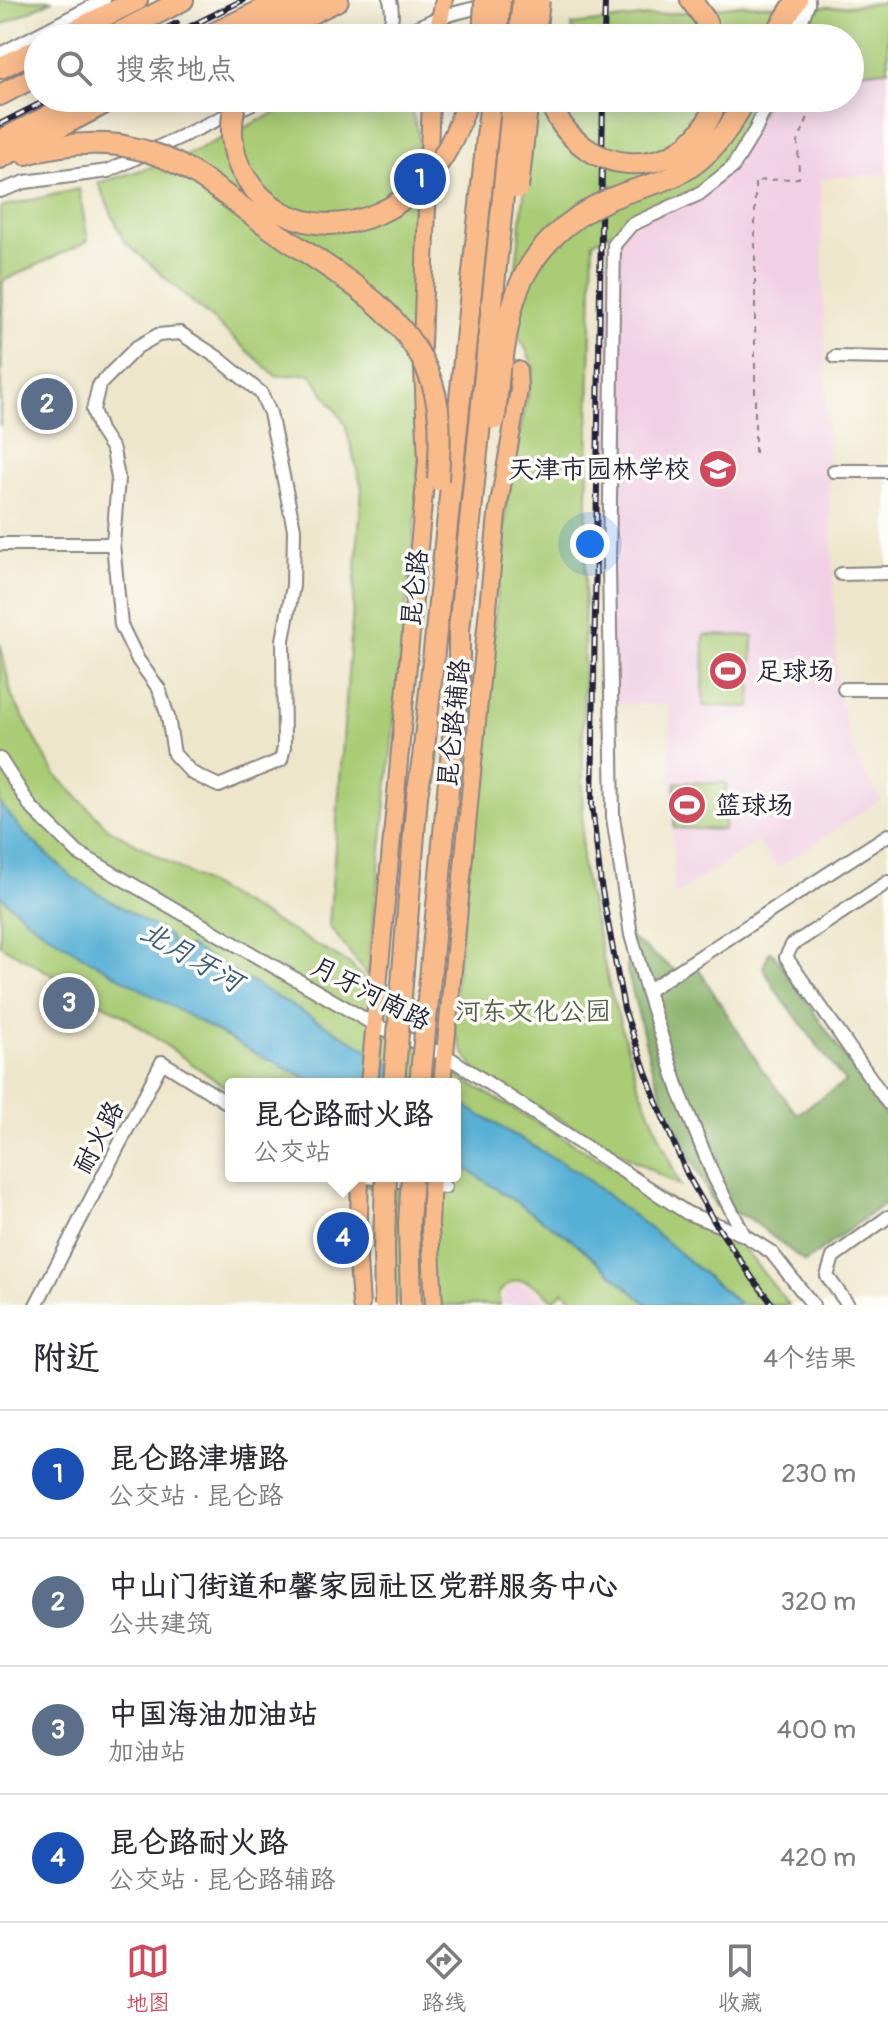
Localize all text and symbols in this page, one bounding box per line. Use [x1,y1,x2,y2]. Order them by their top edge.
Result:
search box [24,24,864,112]
icon: search [52,46,96,90]
text: 搜索地点 [116,51,236,88]
pin: 1 [394,149,446,209]
pin: 2 [21,374,73,434]
school or university icon: 天津市园林学校 [697,448,739,490]
place label: 天津市园林学校 [508,454,690,486]
your location [570,524,610,564]
street label: 昆仑路 [395,548,435,629]
sports icon: 足球场 [707,650,749,692]
place label: 足球场 [756,656,834,688]
street label: 昆仑路辅路 [431,657,477,789]
sports icon: 篮球场 [666,784,708,826]
place label: 篮球场 [715,790,793,822]
water label: 北月牙河 [134,914,252,1002]
street label: 月牙河南路 [305,950,436,1038]
pin: 3 [43,973,95,1033]
park label: 河东文化公园 [455,996,611,1028]
popup [225,1078,461,1182]
street label: 耐火路 [66,1096,131,1179]
text: 昆仑路耐火路 [253,1096,433,1133]
text: 公交站 [253,1136,331,1168]
pin: 4 [317,1208,369,1268]
text: 附近 [32,1337,100,1380]
text: 4个结果 [763,1343,856,1375]
text: 昆仑路津塘路 [108,1440,288,1477]
text: 1 [53,1458,63,1490]
text: 230 m [781,1458,856,1490]
text: 公交站 · 昆仑路 [108,1480,284,1512]
text: 中山门街道和馨家园社区党群服务中心 [108,1568,618,1605]
text: 2 [51,1586,65,1618]
text: 320 m [780,1586,856,1618]
text: 公共建筑 [108,1608,212,1640]
text: 中国海油加油站 [108,1696,318,1733]
text: 3 [51,1714,65,1746]
text: 400 m [777,1714,856,1746]
text: 加油站 [108,1736,186,1768]
text: 昆仑路耐火路 [108,1824,288,1861]
text: 4 [50,1842,66,1874]
text: 420 m [780,1842,856,1874]
text: 公交站 · 昆仑路辅路 [108,1864,336,1896]
tab: 地图 [126,1939,170,2017]
tab: 路线 [422,1939,466,2017]
tab: 收藏 [718,1939,762,2017]

